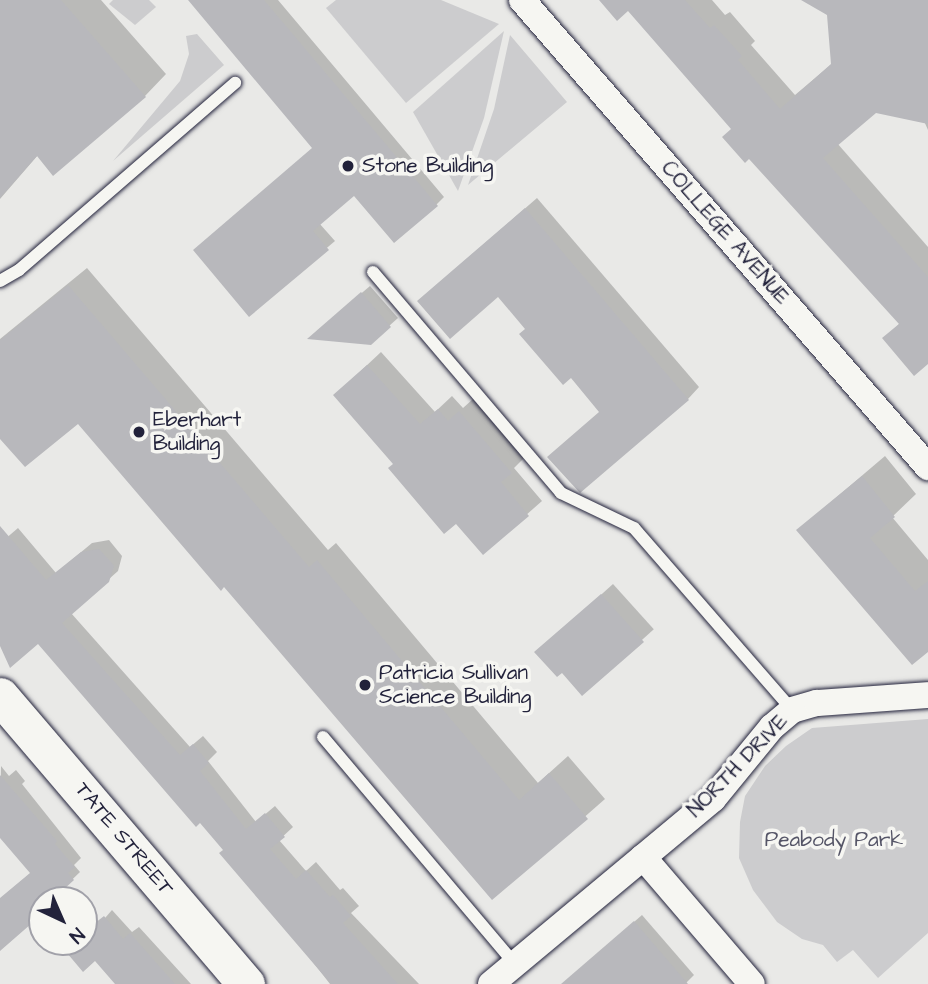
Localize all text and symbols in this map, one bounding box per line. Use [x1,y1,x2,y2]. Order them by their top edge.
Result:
place label: Stone Building [362,153,493,179]
street label: COLLEGE AVENUE [656,156,794,310]
marker: Stone Building [340,158,356,174]
place label: Eberhart Building [153,407,241,457]
marker: Eberhart Building [131,424,147,440]
place label: Patricia Sullivan Science Building [379,660,531,710]
marker: Patricia Sullivan Science Building [357,677,373,693]
street label: NORTH DRIVE [682,709,794,823]
street label: TATE STREET [69,777,179,901]
park label: Peabody Park [765,827,903,853]
north arrow [28,886,98,956]
text: N [63,921,90,949]

